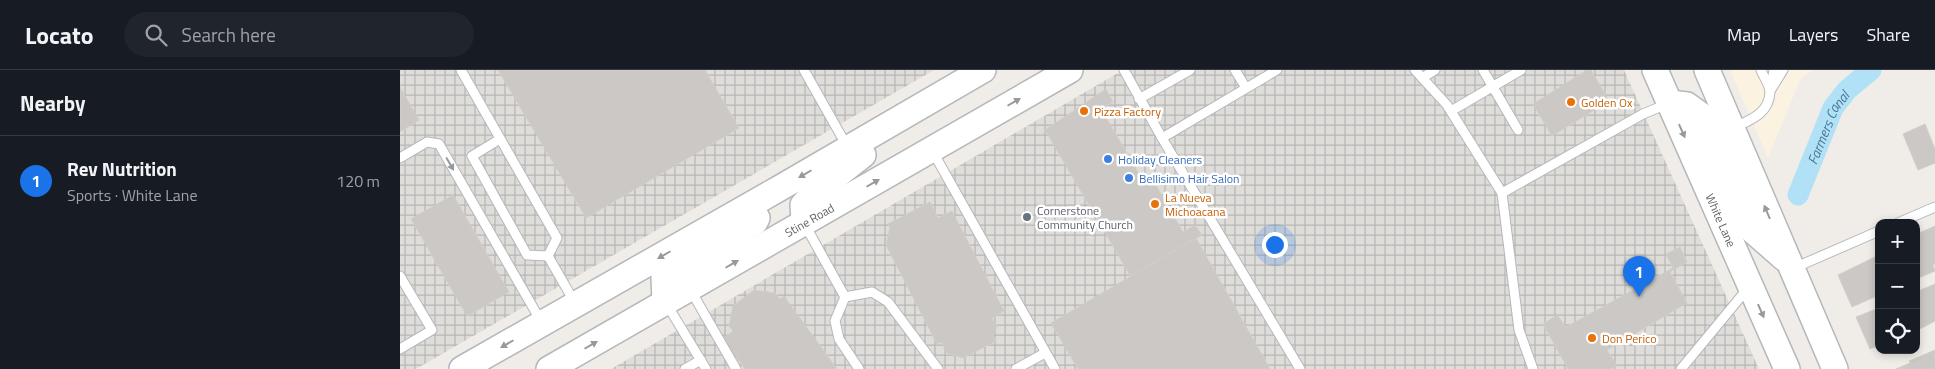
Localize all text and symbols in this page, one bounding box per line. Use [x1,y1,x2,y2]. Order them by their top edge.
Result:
search box [124,12,474,57]
text: Locato [25,17,94,53]
text: Search here [182,20,276,49]
icon: search [142,21,170,49]
text: Map [1727,21,1761,48]
text: Layers [1789,21,1838,48]
text: Share [1866,21,1910,48]
water label: Farmers Canal [1801,84,1855,167]
text: Nearby [20,87,85,119]
place label: Golden Ox [1581,93,1633,112]
marker: Golden Ox [1565,96,1577,108]
one-way arrow [1006,98,1021,106]
place label: Pizza Factory [1094,102,1161,121]
marker: Pizza Factory [1078,105,1090,117]
one-way arrow [1678,124,1686,138]
place label: Holiday Cleaners [1118,150,1203,169]
marker: Holiday Cleaners [1102,153,1114,165]
text: Rev Nutrition [67,154,177,183]
one-way arrow [446,157,455,170]
text: 1 [32,169,40,193]
text: 120 m [336,169,380,193]
place label: Bellisimo Hair Salon [1139,169,1239,188]
one-way arrow [797,170,812,178]
marker: Bellisimo Hair Salon [1123,172,1135,184]
one-way arrow [865,179,880,187]
text: Sports · White Lane [67,183,198,207]
place label: La Nueva Michoacana [1165,188,1225,221]
street label: White Lane [1701,190,1741,250]
street label: Stine Road [781,198,838,241]
marker: La Nueva Michoacana [1149,198,1161,210]
place label: Cornerstone Community Church [1037,201,1133,234]
one-way arrow [1763,205,1771,219]
marker: Cornerstone Community Church [1021,211,1033,223]
map controls [1875,219,1920,354]
button: + [1875,219,1920,264]
your location [1262,232,1288,258]
one-way arrow [657,250,670,259]
pin: 1 [1623,256,1655,297]
one-way arrow [725,259,738,268]
button: − [1875,264,1920,309]
one-way arrow [1758,304,1766,318]
button: locate [1875,309,1920,354]
place label: Don Perico [1602,329,1657,348]
marker: Don Perico [1586,332,1598,344]
one-way arrow [501,339,514,348]
one-way arrow [584,340,597,349]

